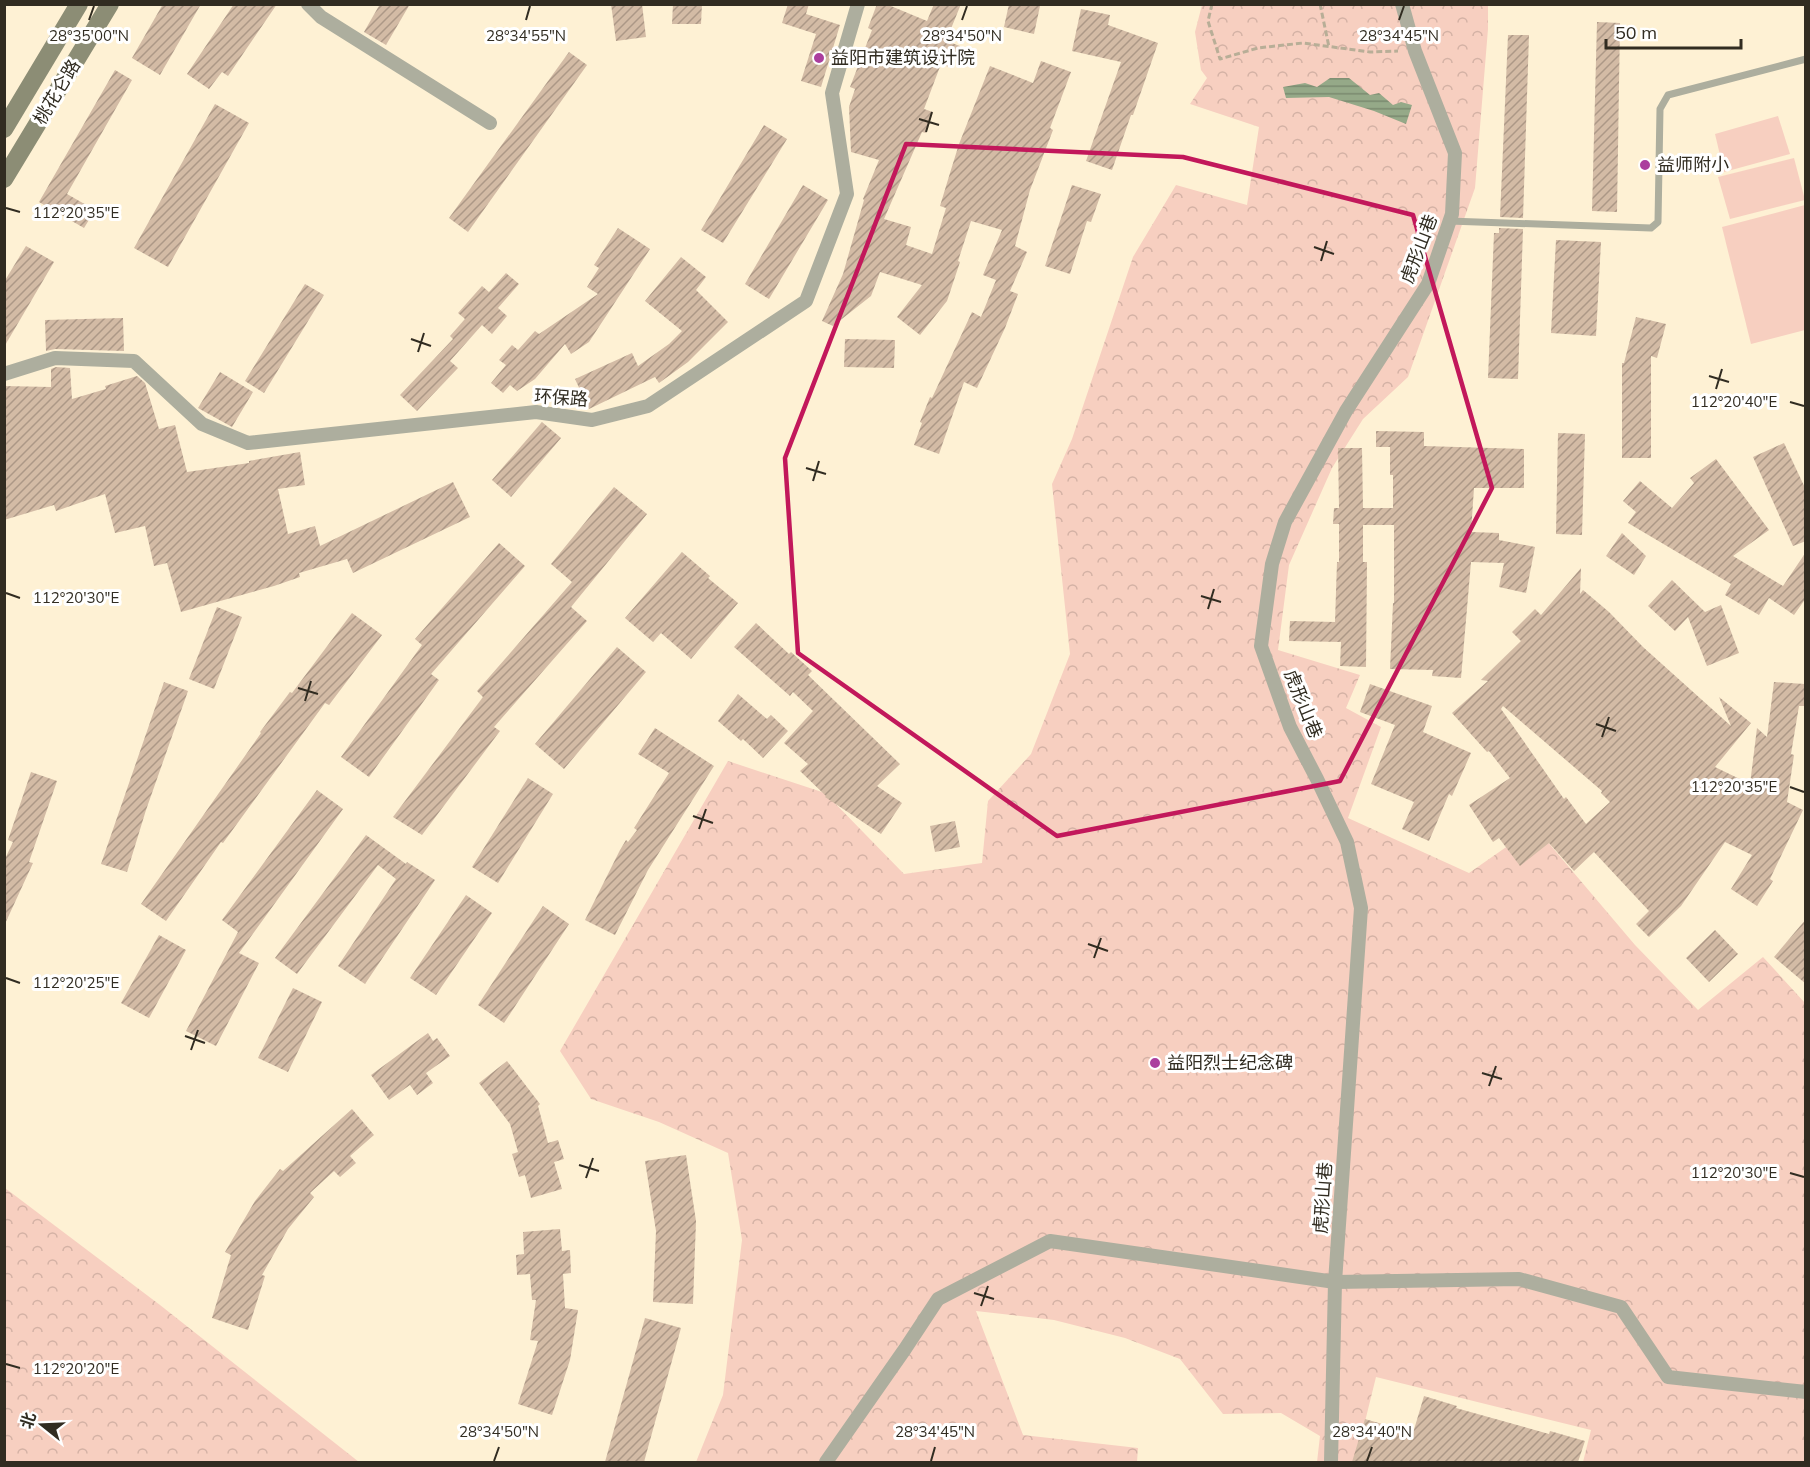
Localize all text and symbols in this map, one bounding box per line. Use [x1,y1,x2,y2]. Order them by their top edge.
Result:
scale bar [1606,12,1741,50]
text: 50 m [1615,21,1657,44]
text: 28°35'00"N [49,26,129,45]
text: 28°34'55"N [486,26,566,45]
text: 28°34'50"N [922,26,1002,45]
text: 28°34'45"N [1359,26,1439,45]
place label: 益阳市建筑设计院 [831,46,975,69]
marker: 益阳市建筑设计院 [812,51,826,65]
street label: 桃花仑路 [28,55,85,129]
place label: 益师附小 [1657,153,1729,176]
marker: 益师附小 [1638,158,1652,172]
text: 112°20'35"E [33,203,119,222]
street label: 虎形山巷 [1395,211,1442,287]
street label: 环保路 [533,384,589,411]
text: 112°20'40"E [1691,392,1777,411]
text: 112°20'30"E [33,588,119,607]
street label: 虎形山巷 [1279,666,1328,741]
text: 112°20'35"E [1691,777,1777,796]
text: 112°20'25"E [33,973,119,992]
place label: 益阳烈士纪念碑 [1167,1051,1293,1074]
marker: 益阳烈士纪念碑 [1148,1056,1162,1070]
street label: 虎形山巷 [1309,1161,1336,1235]
text: 112°20'30"E [1691,1163,1777,1182]
text: 112°20'20"E [33,1359,119,1378]
north arrow [12,1395,72,1455]
text: 北 [16,1410,40,1431]
text: 28°34'50"N [459,1422,539,1441]
text: 28°34'45"N [895,1422,975,1441]
text: 28°34'40"N [1332,1422,1412,1441]

